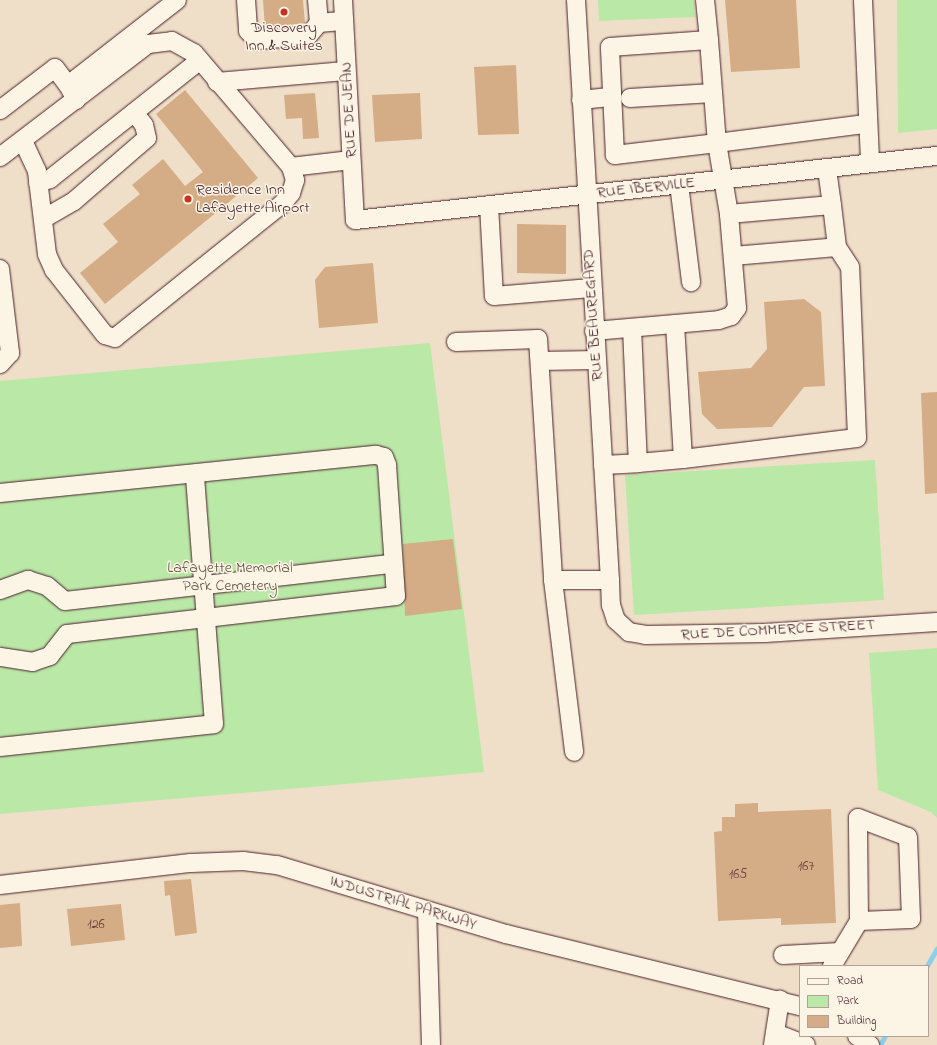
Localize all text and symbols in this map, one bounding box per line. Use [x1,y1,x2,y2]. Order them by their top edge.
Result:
marker: Discovery Inn & Suites [279,7,289,17]
place label: Discovery Inn & Suites [245,18,323,56]
street label: RUE DE JEAN [337,61,361,159]
street label: RUE IBERVILLE [596,173,696,203]
place label: Residence Inn Lafayette Airport [196,180,310,218]
marker: Residence Inn Lafayette Airport [183,194,193,204]
street label: RUE BEAUREGARD [579,248,607,382]
park label: Lafayette Memorial Park Cemetery [167,558,293,596]
street label: RUE DE COMMERCE STREET [680,615,876,645]
house number: 167 [798,859,814,875]
house number: 165 [729,867,747,883]
street label: INDUSTRIAL PARKWAY [327,872,479,934]
house number: 126 [87,917,105,933]
legend [799,965,929,1037]
text: Road [837,972,863,990]
text: Park [837,992,859,1010]
text: Building [837,1012,876,1030]

